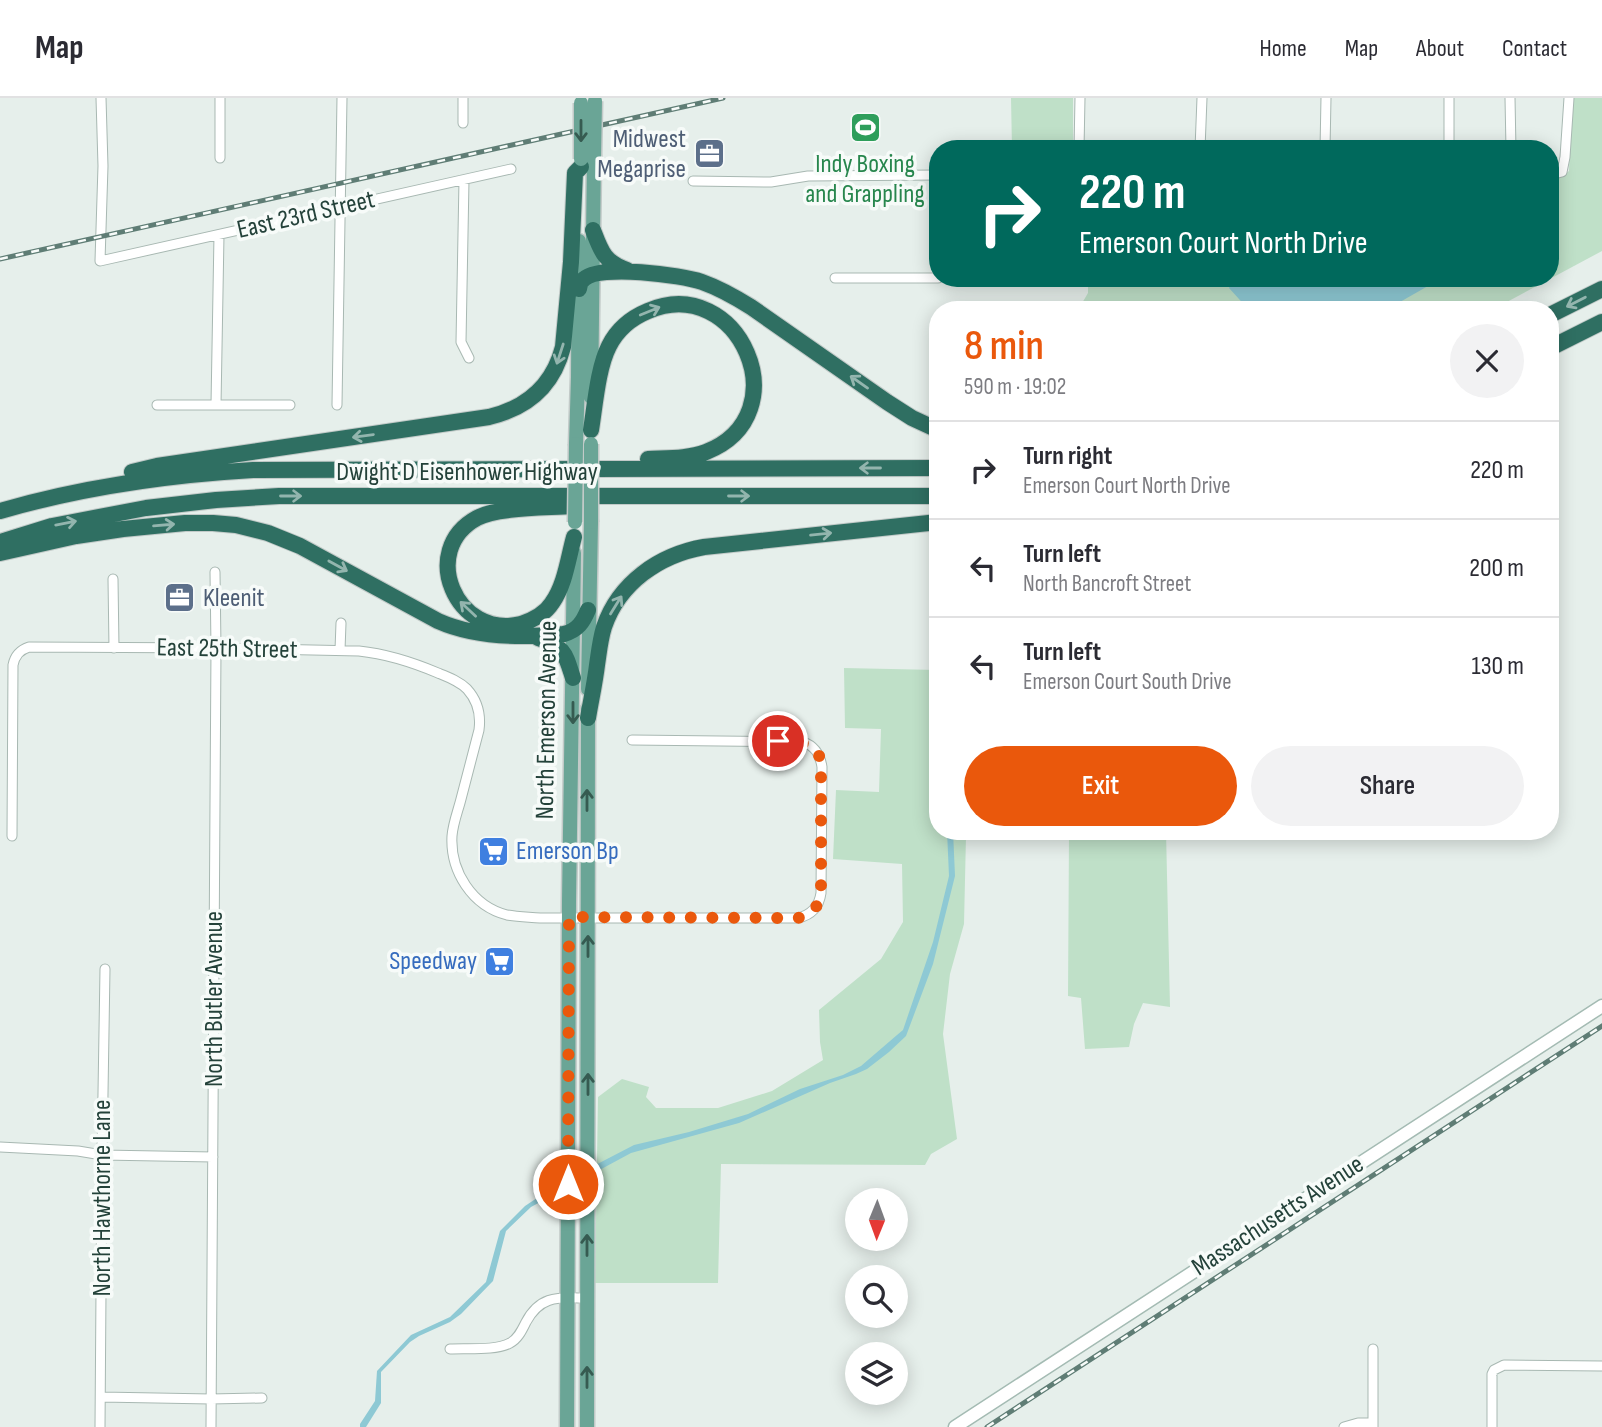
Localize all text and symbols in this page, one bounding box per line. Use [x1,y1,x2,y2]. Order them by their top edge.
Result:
text: Map [35,28,84,68]
text: Home [1259,34,1307,63]
text: Map [1345,34,1378,63]
text: About [1416,34,1464,63]
text: Contact [1502,34,1567,63]
sports icon: Indy Boxing and Grappling [848,111,882,145]
one-way arrow [574,119,588,142]
place label: Midwest Megaprise [597,124,686,185]
office icon: Midwest Megaprise [692,137,726,171]
place label: Indy Boxing and Grappling [805,149,925,210]
text: 220 m [1079,164,1185,223]
icon: right [964,168,1055,259]
street label: East 23rd Street [234,184,378,246]
text: Emerson Court North Drive [1079,224,1368,263]
one-way arrow [1566,296,1587,309]
one-way arrow [639,303,661,316]
text: 8 min [964,321,1044,372]
button: close [1450,324,1524,398]
one-way arrow [553,343,566,365]
text: 590 m · 19:02 [964,373,1066,401]
one-way arrow [850,375,869,389]
one-way arrow [352,430,375,443]
text: Turn right [1023,441,1112,472]
icon: right [964,451,1002,489]
text: 220 m [1470,455,1524,486]
street label: Dwight D Eisenhower Highway [336,457,598,488]
one-way arrow [859,461,882,475]
text: Emerson Court North Drive [1023,472,1231,500]
one-way arrow [279,489,302,503]
one-way arrow [727,489,750,503]
one-way arrow [54,516,76,529]
one-way arrow [152,518,175,531]
one-way arrow [809,527,832,540]
text: Turn left [1023,539,1101,570]
icon: left [964,549,1002,587]
text: 200 m [1469,553,1524,584]
one-way arrow [327,559,347,573]
text: North Bancroft Street [1023,570,1191,598]
office icon: Kleenit [163,581,197,615]
place label: Kleenit [203,583,265,614]
one-way arrow [609,595,623,615]
one-way arrow [459,601,476,618]
street label: North Emerson Avenue [530,620,564,820]
street label: East 25th Street [156,632,298,666]
text: Turn left [1023,637,1101,668]
icon: left [964,647,1002,685]
text: 130 m [1472,651,1524,682]
text: Emerson Court South Drive [1023,668,1231,696]
one-way arrow [566,701,580,724]
pin [748,711,808,771]
icon: arrive [759,722,797,760]
button: Exit [964,746,1237,826]
button: Share [1251,746,1524,826]
one-way arrow [580,789,594,812]
supermarket icon: Emerson Bp [476,834,510,868]
place label: Emerson Bp [516,836,619,867]
street label: North Butler Avenue [199,911,230,1087]
one-way arrow [581,934,595,957]
supermarket icon: Speedway [483,944,517,978]
place label: Speedway [389,946,477,977]
one-way arrow [581,1072,595,1095]
street label: North Hawthorne Lane [87,1100,118,1296]
position arrow [531,1147,605,1221]
street label: Massachusetts Avenue [1186,1149,1370,1283]
north arrow [845,1188,908,1251]
map controls [845,1188,908,1405]
one-way arrow [580,1234,594,1257]
button: search [845,1265,908,1328]
button: layers [845,1342,908,1405]
one-way arrow [580,1366,594,1389]

